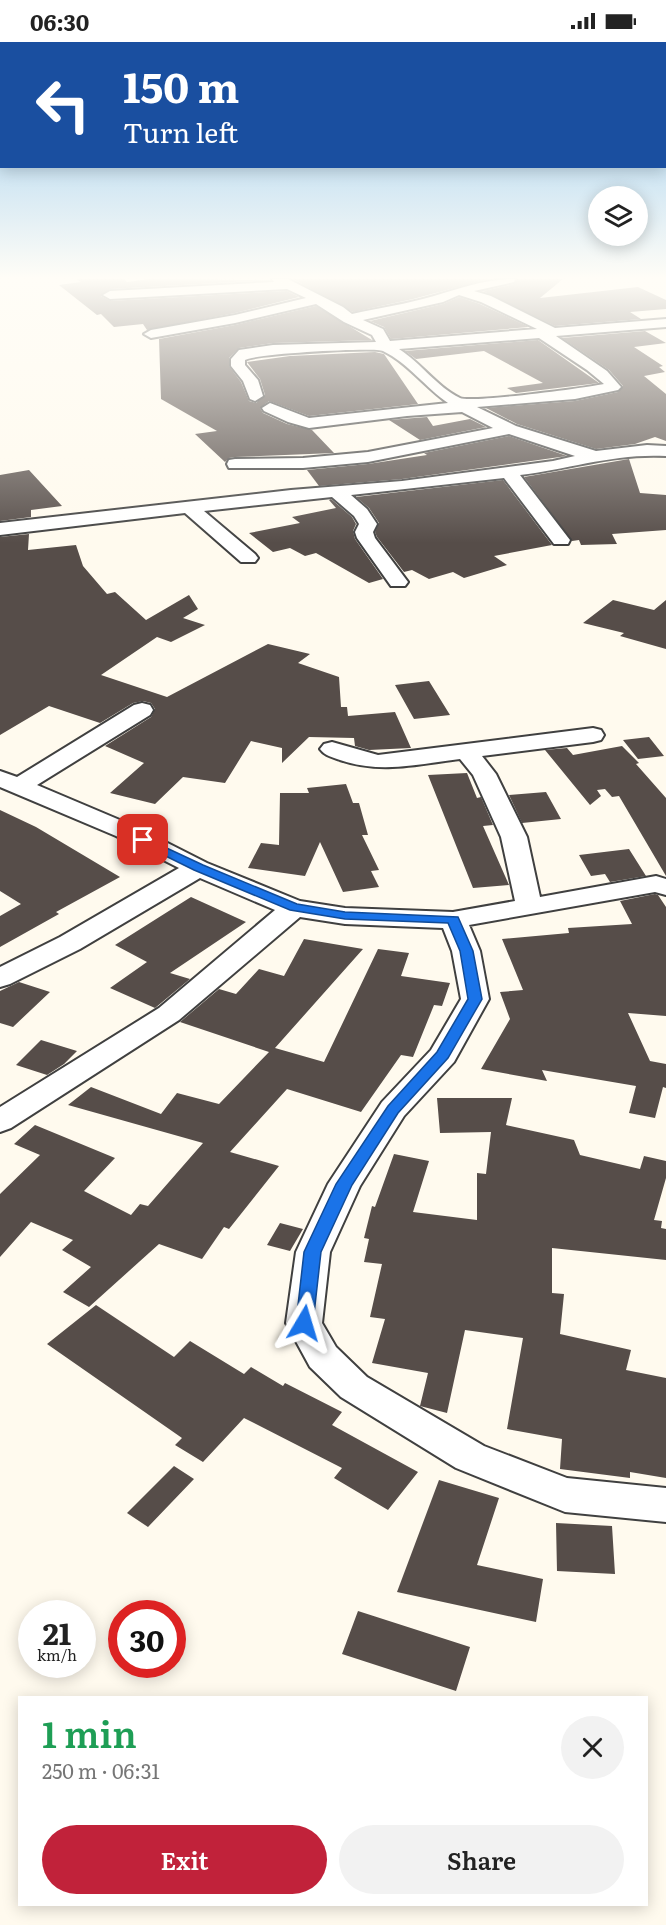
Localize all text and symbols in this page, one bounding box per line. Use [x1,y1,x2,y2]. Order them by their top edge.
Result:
text: 06:30 [30,5,89,38]
text: 150 m [123,54,239,116]
icon: left [24,66,102,144]
text: Turn left [123,111,238,151]
map controls [588,186,648,246]
button: layers [588,186,648,246]
pin [117,814,168,865]
icon: arrive [126,823,159,856]
position arrow [272,1291,336,1355]
speed limit sign: 30 [108,1600,186,1678]
text: 21 [43,1610,71,1654]
text: km/h [37,1643,77,1666]
text: 1 min [42,1706,137,1759]
button: close [561,1716,624,1779]
text: 250 m · 06:31 [42,1755,160,1785]
button: Exit [42,1825,327,1894]
button: Share [339,1825,624,1894]

